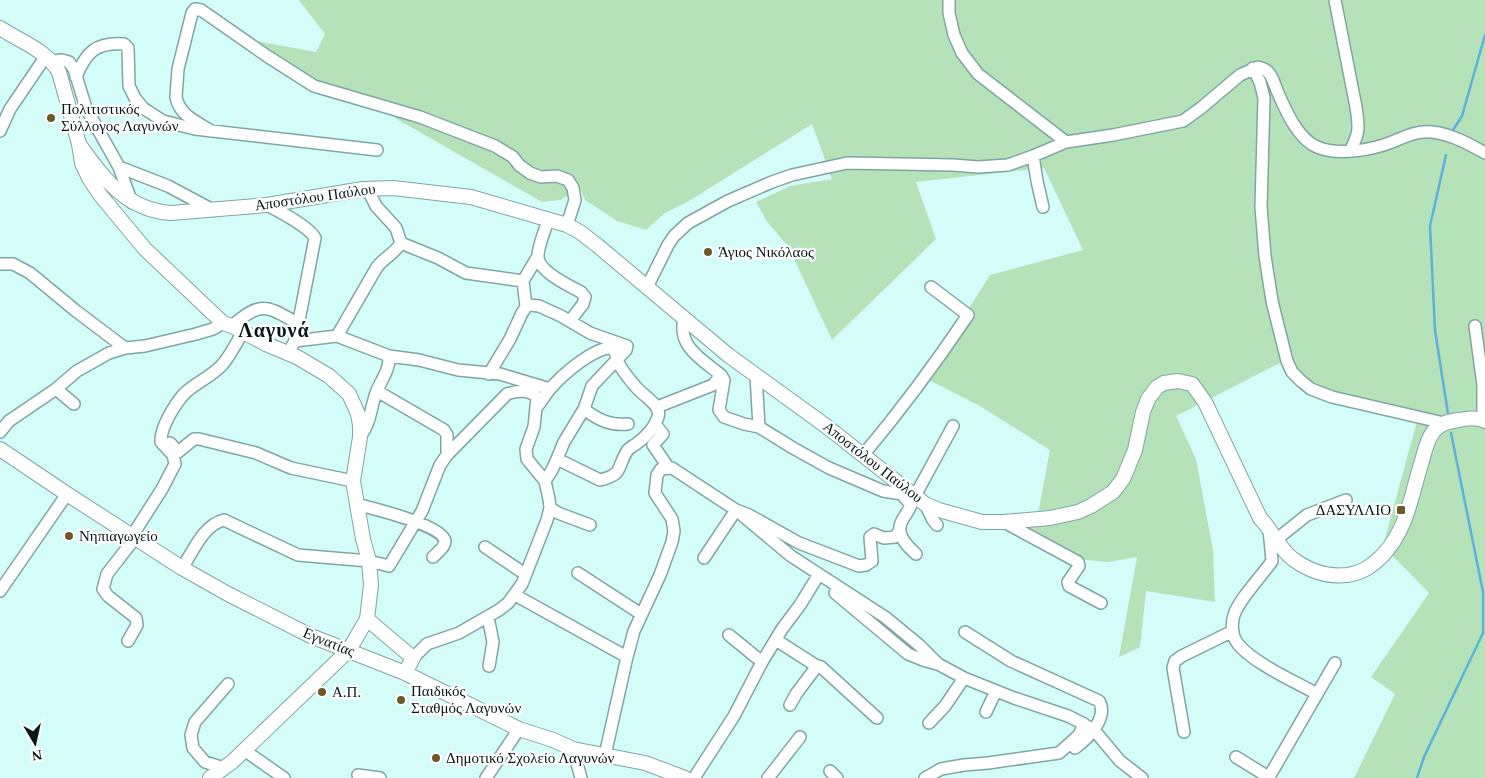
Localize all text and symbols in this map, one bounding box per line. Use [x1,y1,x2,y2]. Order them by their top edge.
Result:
place label: Πολιτιστικός Σύλλογος Λαγυνών [61,101,179,134]
marker: Πολιτιστικός Σύλλογος Λαγυνών [45,112,57,124]
street label: Αποστόλου Παύλου [254,181,376,213]
place label: Άγιος Νικόλαος [718,244,814,260]
marker: Άγιος Νικόλαος [702,246,714,258]
district label: Λαγυνά [238,319,310,342]
street label: Αποστόλου Παύλου [820,418,926,506]
place label: ΔΑΣΥΛΛΙΟ [1316,502,1391,518]
marker: ΔΑΣΥΛΛΙΟ [1395,504,1407,516]
place label: Νηπιαγωγείο [79,528,158,544]
marker: Νηπιαγωγείο [63,530,75,542]
street label: Εγνατίας [301,624,357,660]
place label: Παιδικός Σταθμός Λαγυνών [411,683,521,716]
place label: Α.Π. [332,684,361,700]
marker: Α.Π. [316,686,328,698]
marker: Παιδικός Σταθμός Λαγυνών [395,694,407,706]
north arrow [10,718,60,768]
text: N [31,747,43,764]
place label: Δημοτικό Σχολείο Λαγυνών [446,750,615,766]
marker: Δημοτικό Σχολείο Λαγυνών [430,752,442,764]

